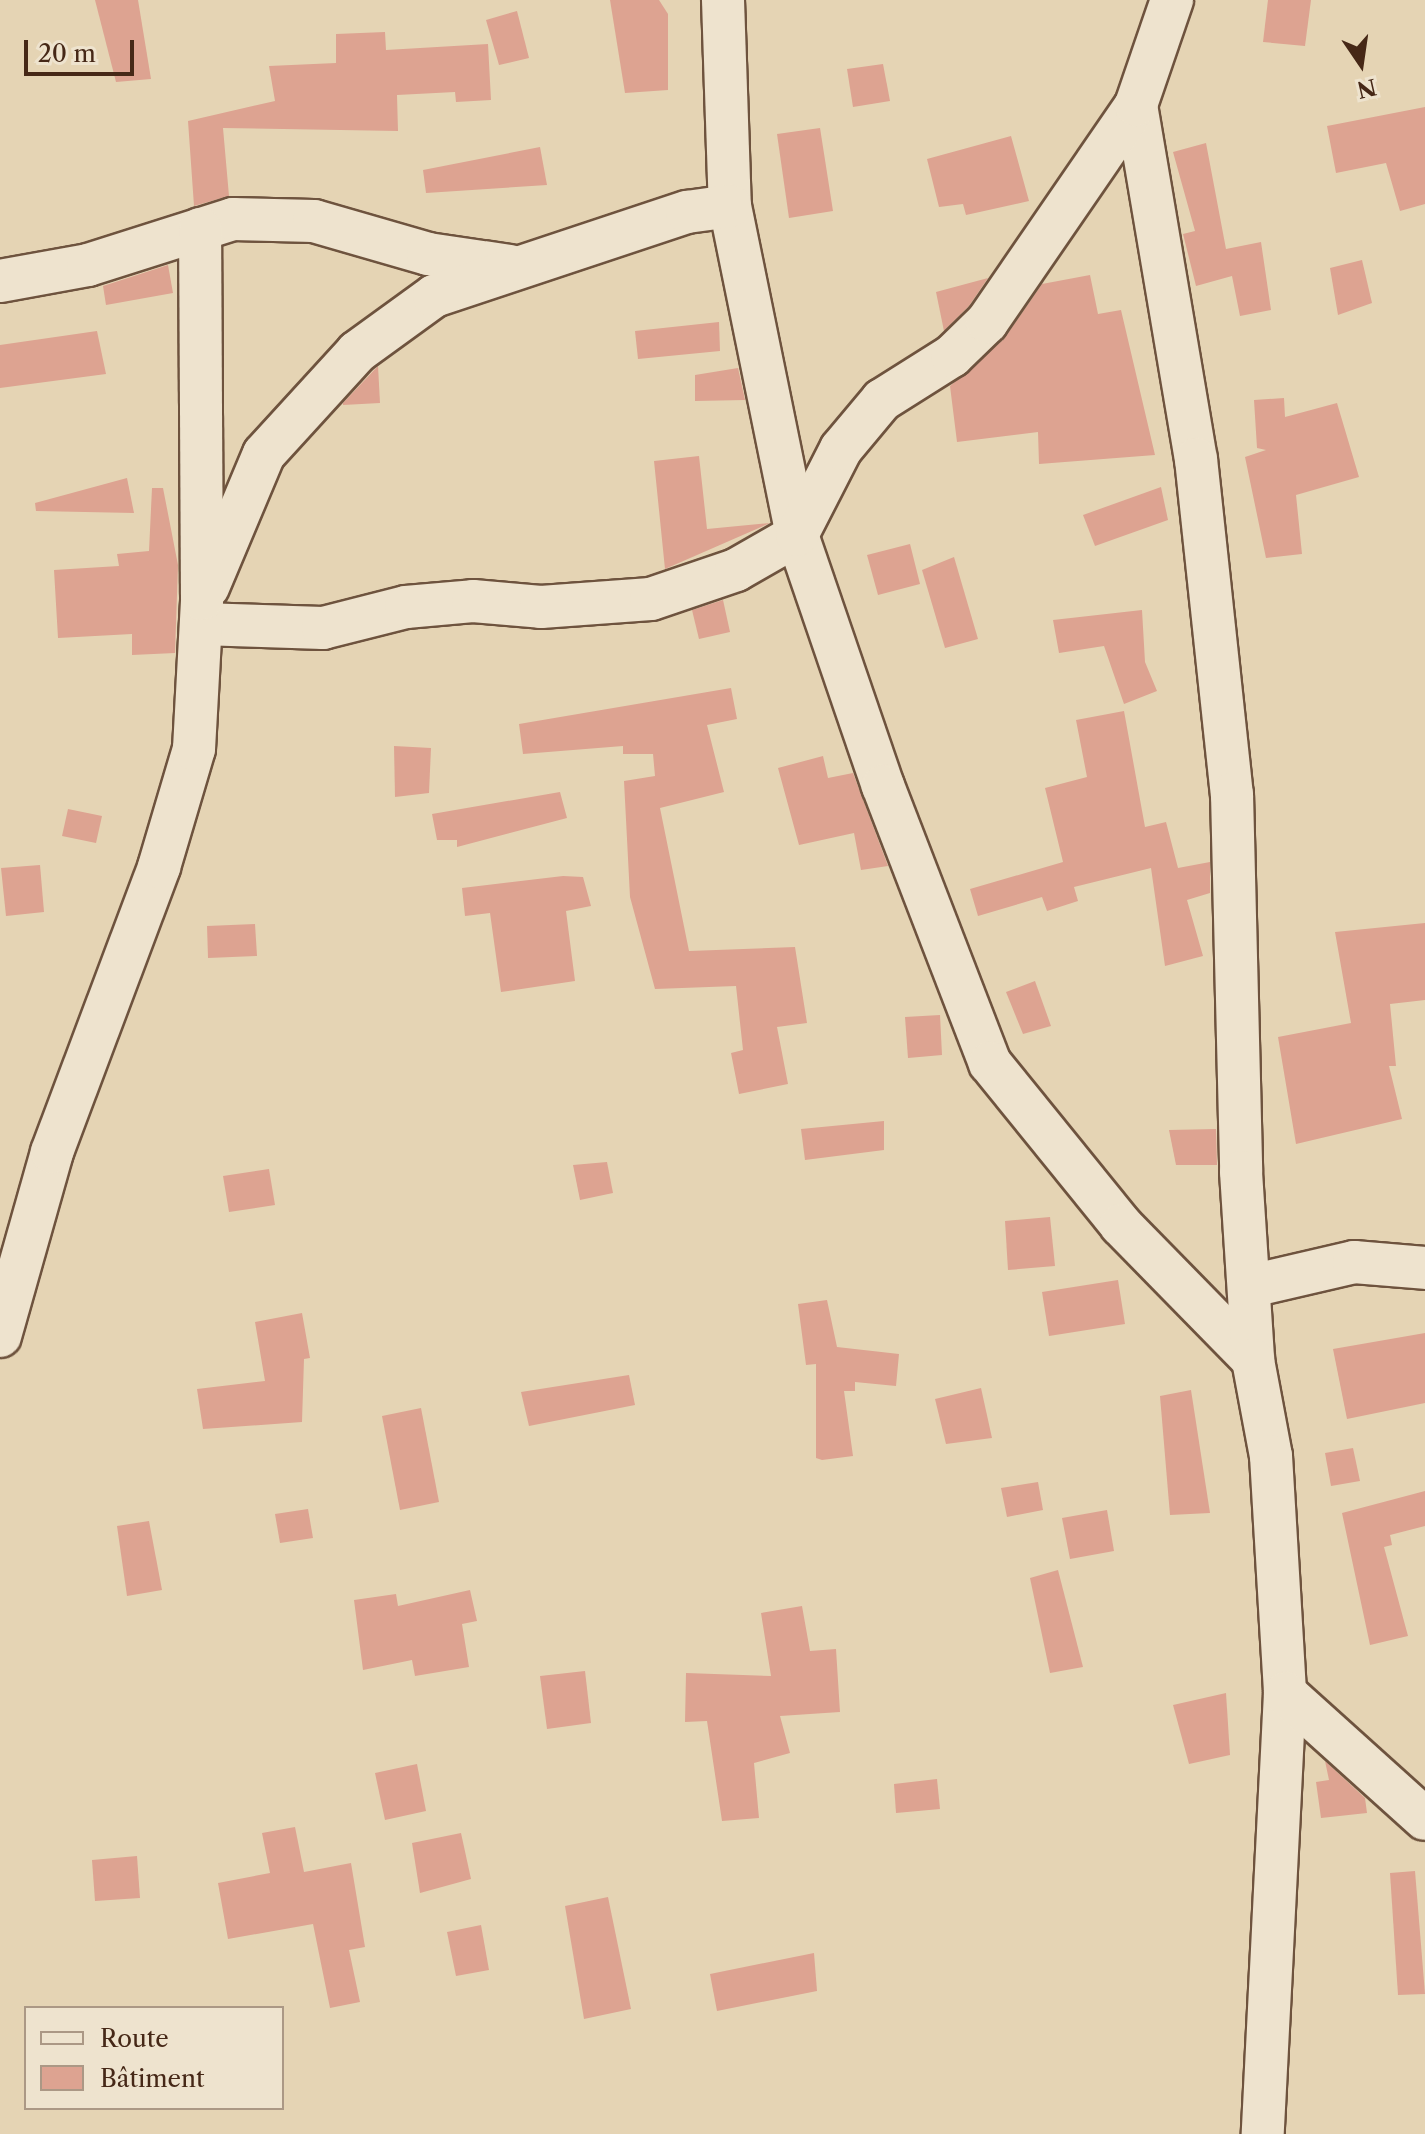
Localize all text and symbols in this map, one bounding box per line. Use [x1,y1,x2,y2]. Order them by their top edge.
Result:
scale bar [28,24,138,74]
north arrow [1321,24,1401,104]
text: 20 m [38,39,96,68]
text: N [1354,73,1379,103]
legend [24,2006,284,2110]
text: Route [100,2024,169,2053]
text: Bâtiment [100,2064,205,2093]

